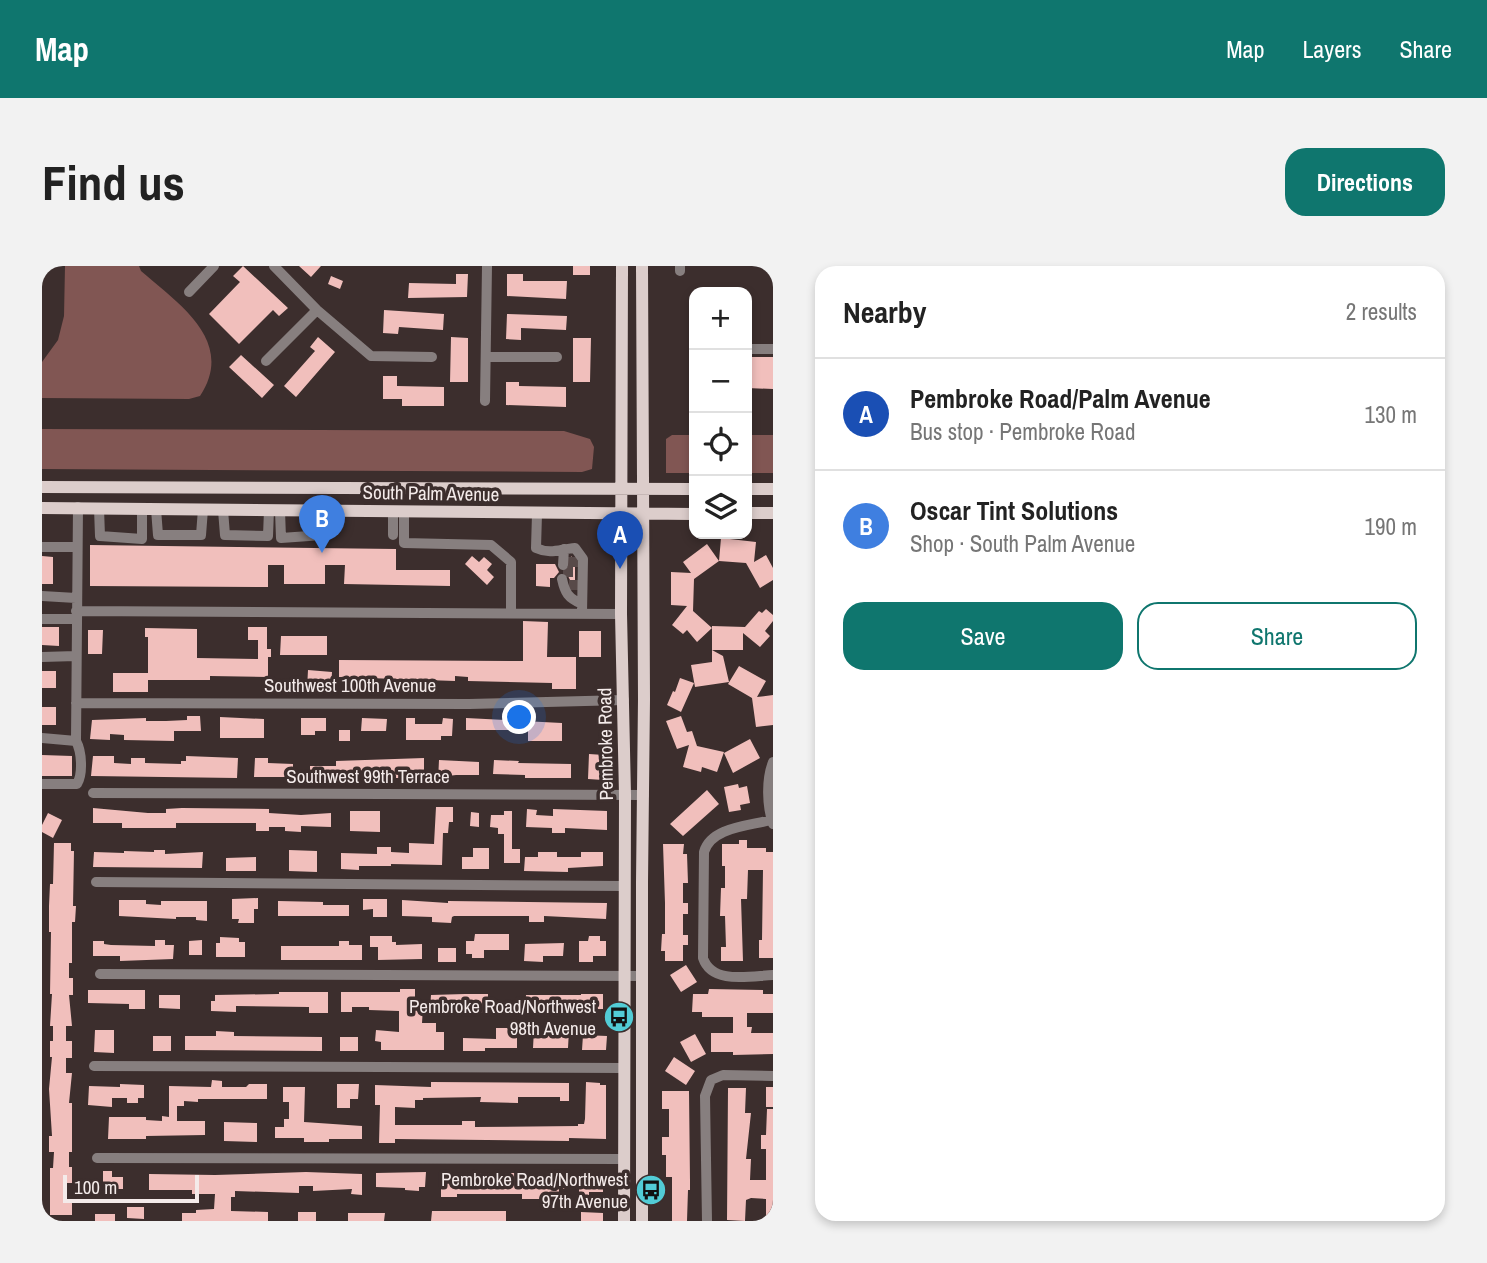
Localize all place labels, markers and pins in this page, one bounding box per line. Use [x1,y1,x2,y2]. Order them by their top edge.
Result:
pin: B [299,495,345,553]
pin: A [597,511,643,569]
place label: Pembroke Road/Northwest 98th Avenue [409,993,597,1041]
bus stop icon: Pembroke Road/Northwest 98th Avenue [602,1000,636,1034]
place label: Pembroke Road/Northwest 97th Avenue [441,1166,629,1214]
bus stop icon: Pembroke Road/Northwest 97th Avenue [634,1173,668,1207]

